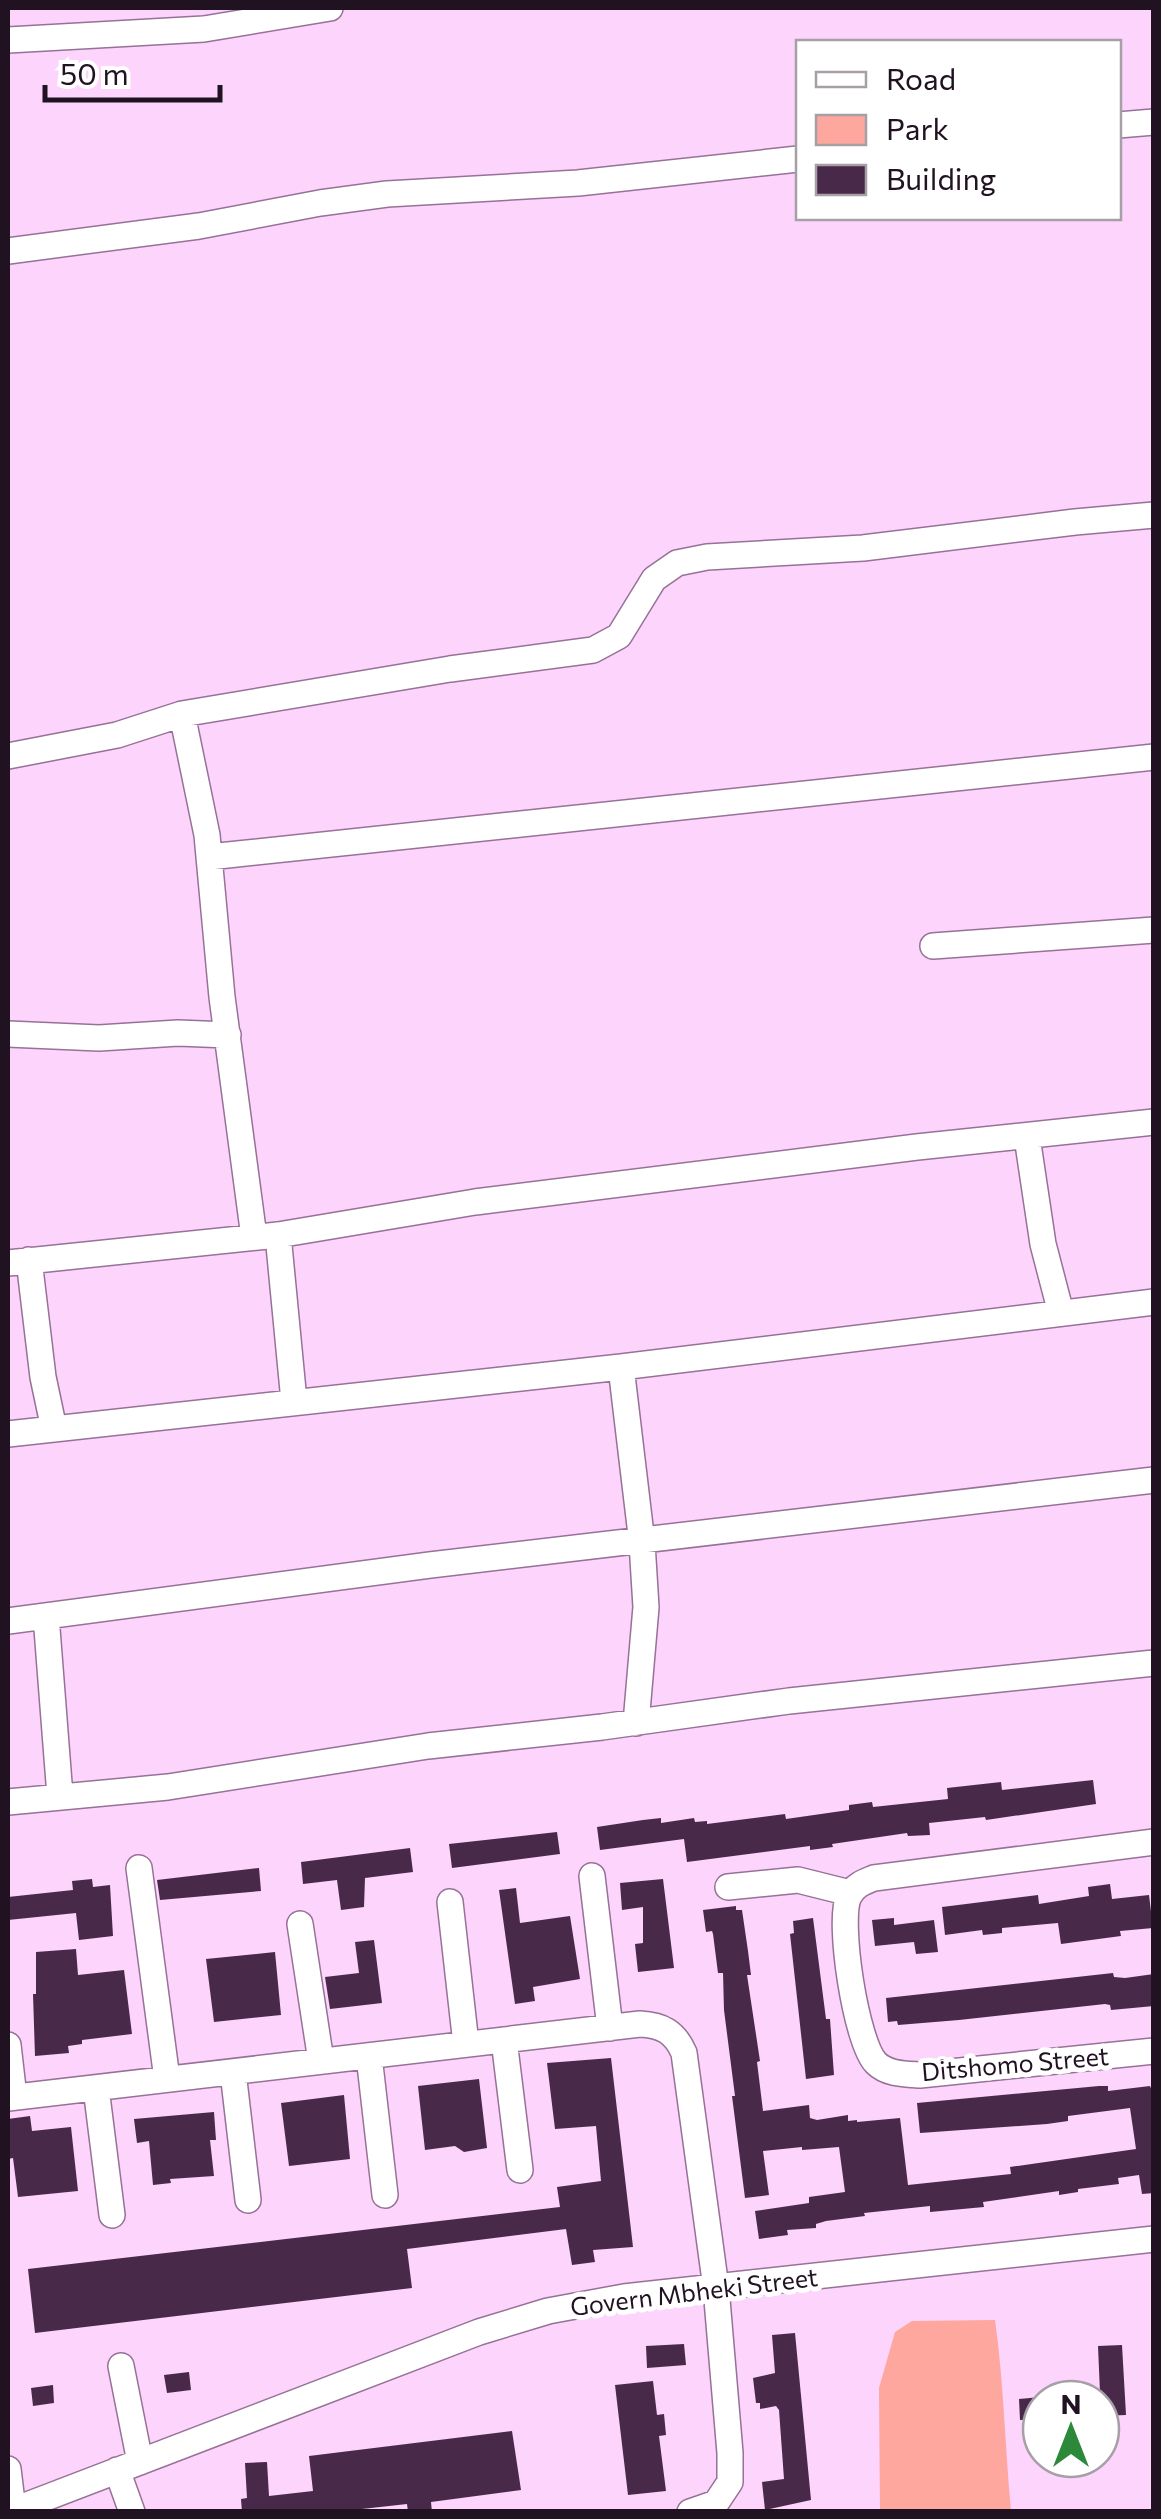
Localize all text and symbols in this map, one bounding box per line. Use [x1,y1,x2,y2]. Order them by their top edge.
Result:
scale bar [45,40,220,102]
legend [796,40,1121,220]
text: 50 m [60,54,129,91]
text: Road [886,59,956,96]
text: Park [886,109,949,146]
text: Building [886,159,996,196]
street label: Ditshomo Street [920,2040,1110,2086]
street label: Govern Mbheki Street [568,2261,819,2321]
north arrow [1021,2379,1121,2479]
text: N [1061,2386,1082,2420]

